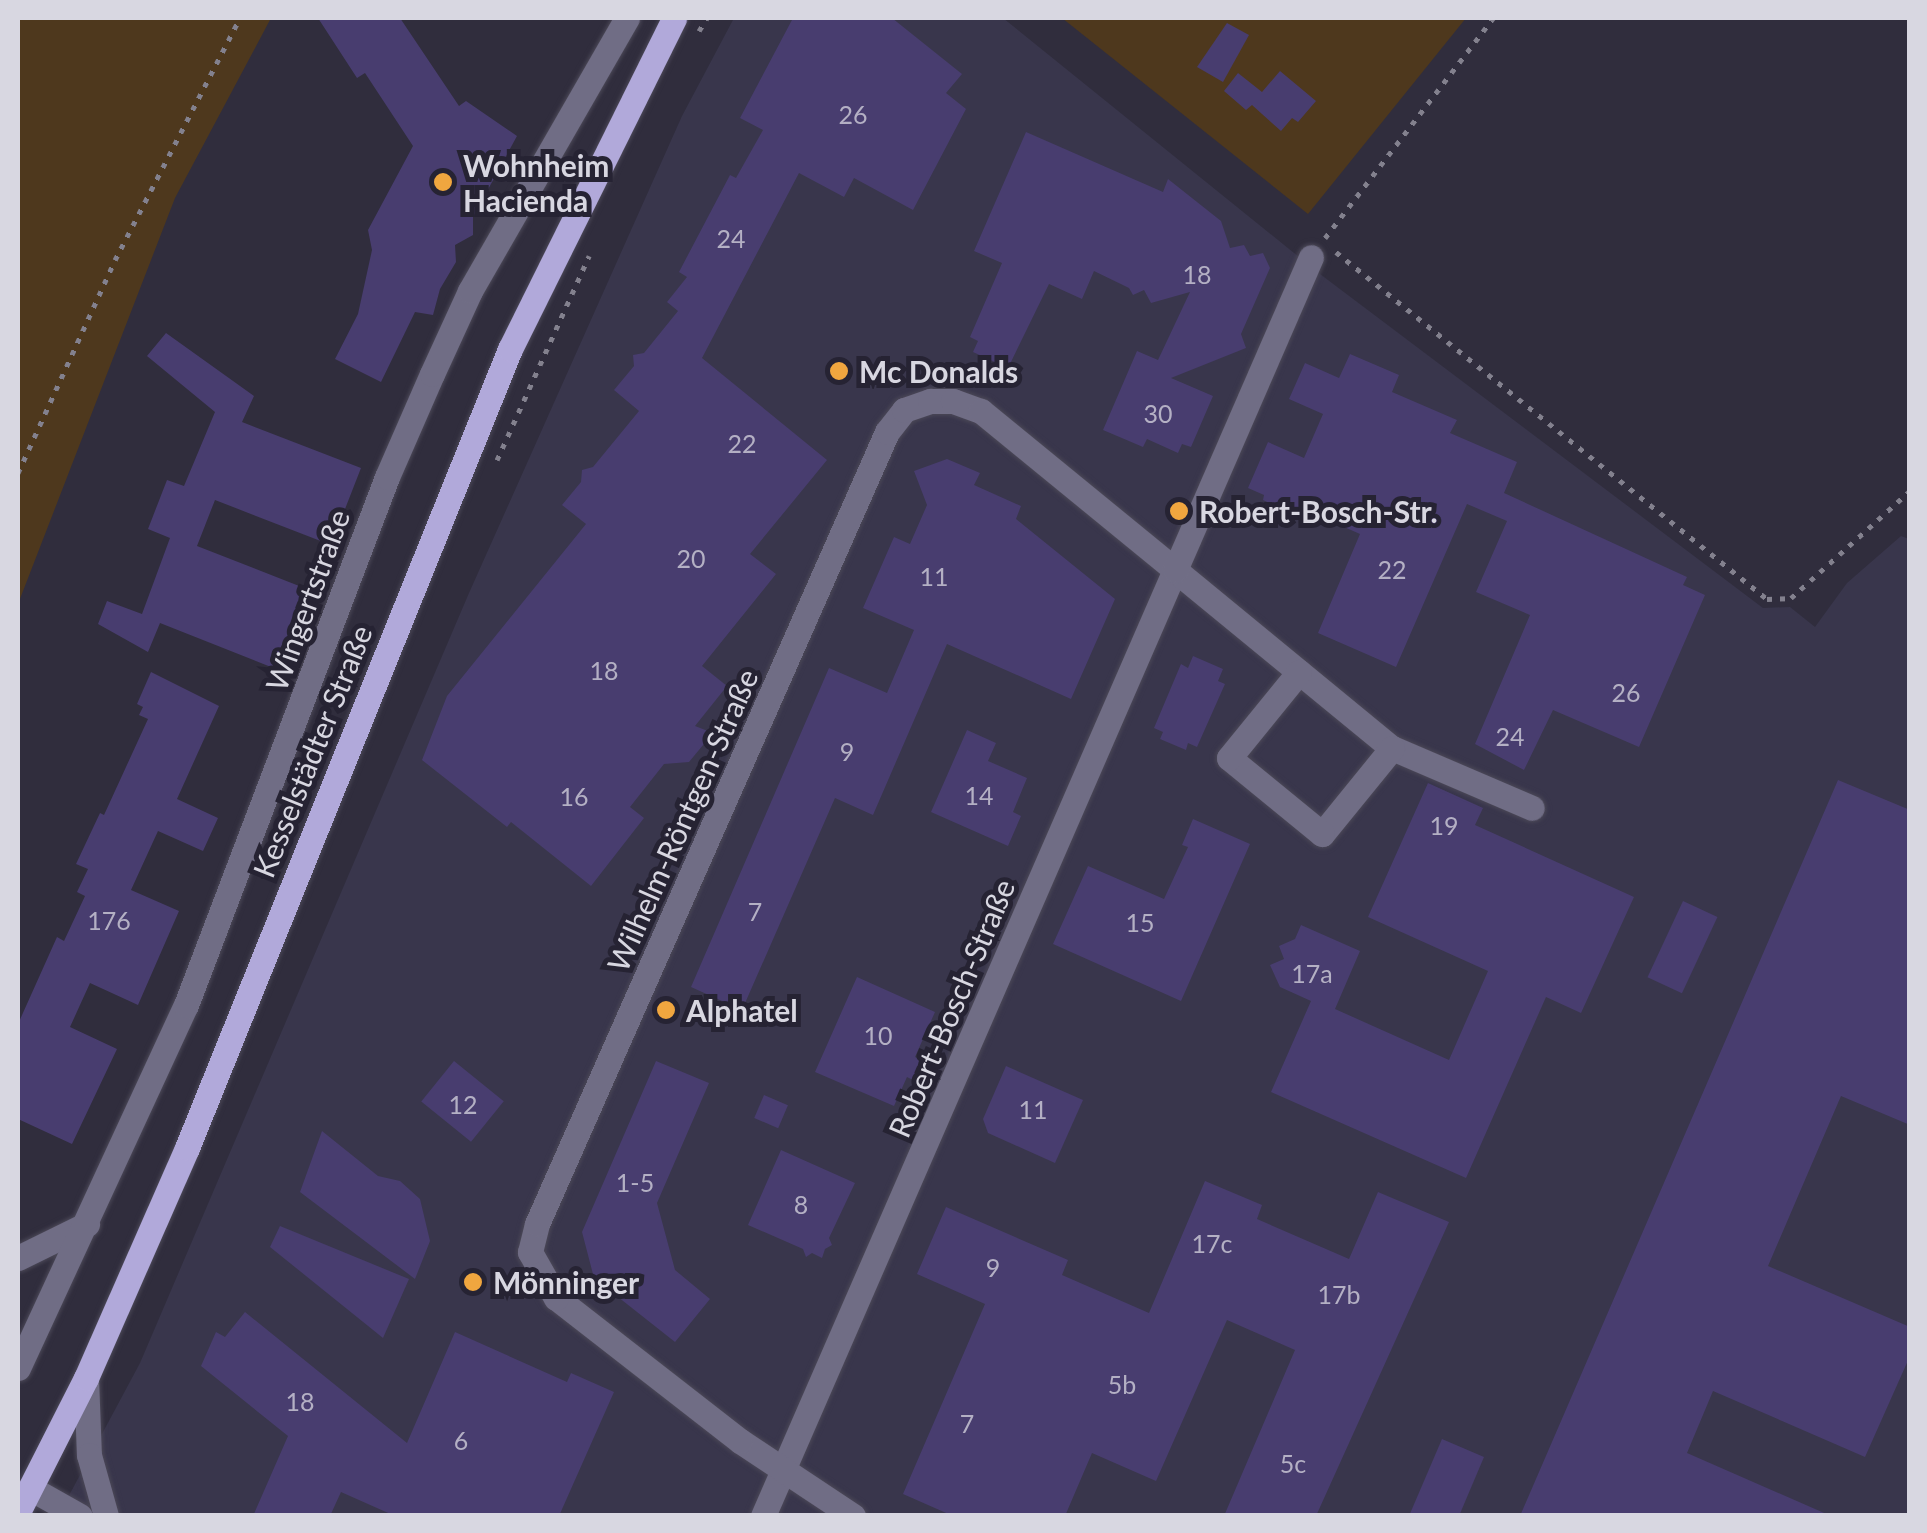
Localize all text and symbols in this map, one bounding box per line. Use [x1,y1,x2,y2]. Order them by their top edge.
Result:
house number: 26 [839,99,867,129]
place label: Wohnheim Hacienda [463,147,609,218]
marker: Wohnheim Hacienda [432,171,454,193]
house number: 24 [717,223,745,253]
house number: 18 [1183,259,1211,289]
place label: Mc Donalds [859,353,1018,389]
marker: Mc Donalds [828,360,850,382]
house number: 30 [1144,398,1172,428]
house number: 22 [728,428,756,458]
place label: Robert-Bosch-Str. [1199,493,1438,529]
marker: Robert-Bosch-Str. [1168,500,1190,522]
street label: Wingertstraße [258,504,356,696]
house number: 20 [677,543,705,573]
house number: 22 [1378,554,1406,584]
house number: 11 [920,561,948,591]
street label: Kesselstädter Straße [245,619,379,883]
house number: 18 [590,655,618,685]
street label: Wilhelm-Röntgen-Straße [599,663,765,977]
house number: 26 [1612,677,1640,707]
house number: 24 [1496,721,1524,751]
house number: 9 [840,736,854,766]
house number: 14 [965,780,993,810]
house number: 16 [560,781,588,811]
house number: 19 [1430,810,1458,840]
street label: Robert-Bosch-Straße [880,874,1022,1142]
house number: 7 [748,896,762,926]
house number: 176 [87,905,131,935]
house number: 15 [1126,907,1154,937]
house number: 17a [1291,958,1333,988]
place label: Alphatel [686,992,798,1028]
marker: Alphatel [655,999,677,1021]
house number: 10 [864,1020,892,1050]
house number: 12 [449,1089,477,1119]
house number: 11 [1019,1094,1047,1124]
house number: 1-5 [616,1167,654,1197]
house number: 8 [794,1189,808,1219]
house number: 17c [1192,1228,1232,1258]
house number: 9 [986,1252,1000,1282]
place label: Mönninger [493,1264,639,1300]
marker: Mönninger [462,1271,484,1293]
house number: 17b [1318,1279,1360,1309]
house number: 5b [1108,1369,1136,1399]
house number: 18 [286,1386,314,1416]
house number: 7 [960,1408,974,1438]
house number: 6 [454,1425,468,1455]
house number: 5c [1280,1448,1306,1478]

